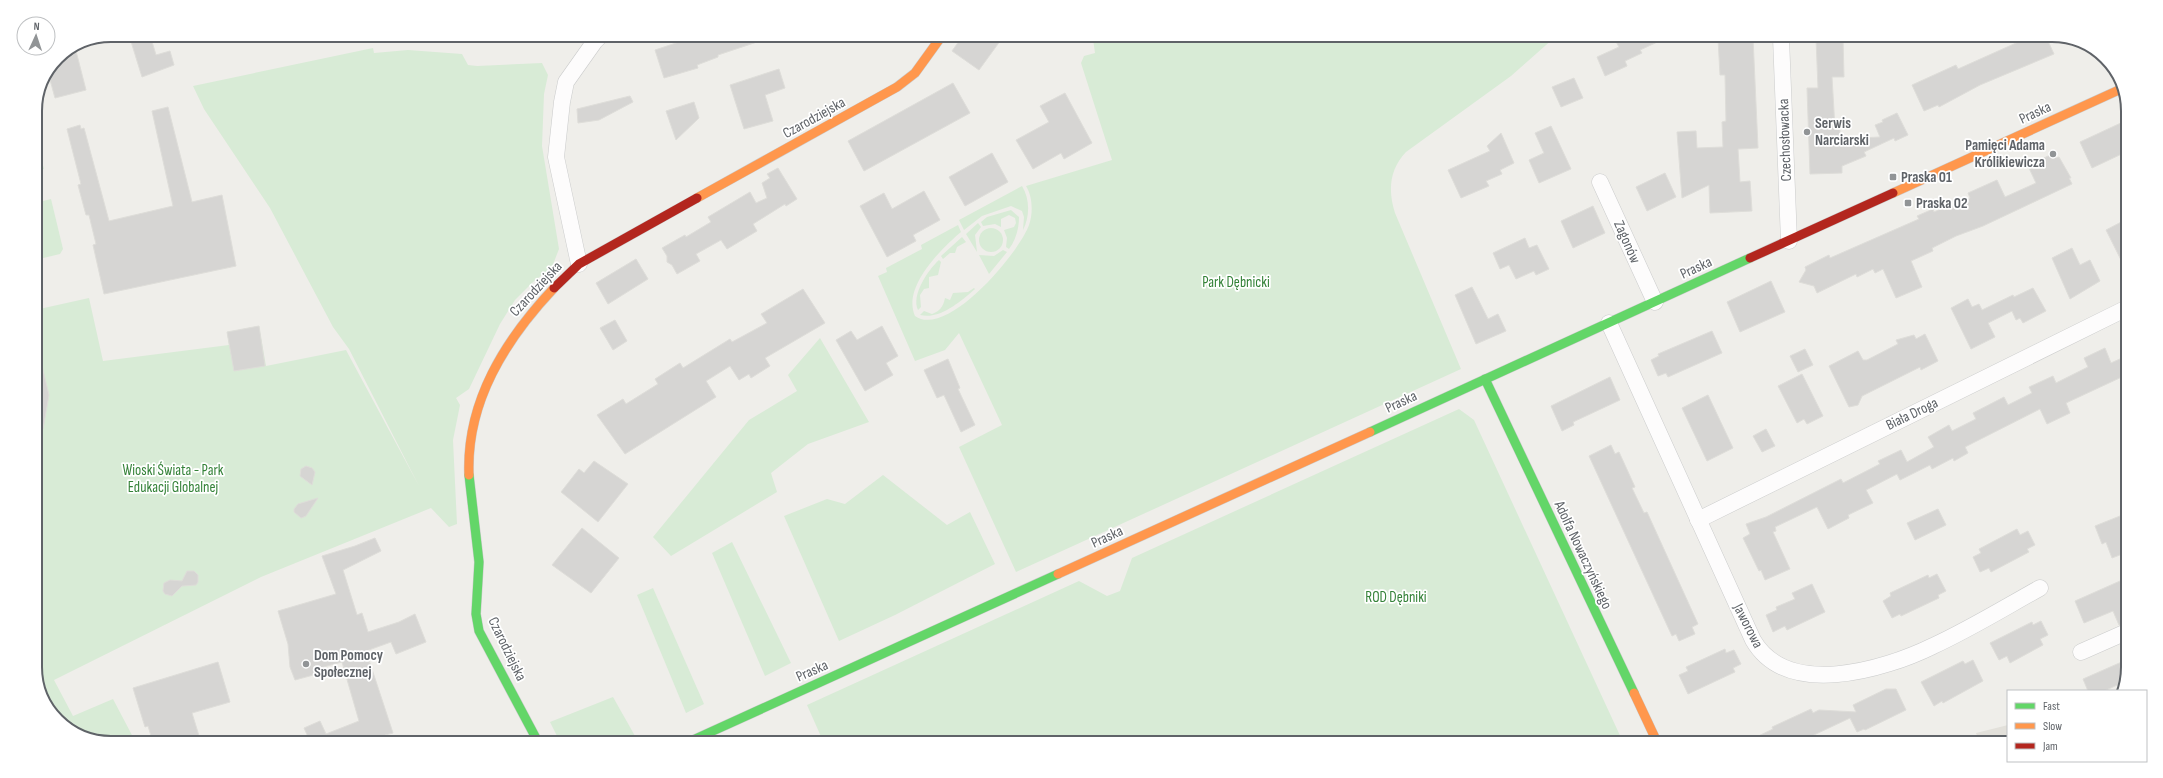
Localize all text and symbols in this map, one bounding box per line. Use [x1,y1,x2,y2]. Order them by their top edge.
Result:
north arrow [16,16,56,56]
text: N [33,20,40,33]
street label: Czarodziejska [779,93,849,143]
street label: Praska [2016,97,2054,129]
street label: Czechosłowacka [1774,98,1796,182]
place label: Serwis Narciarski [1815,114,1869,150]
marker: Serwis Narciarski [1802,127,1812,137]
place label: Pamięci Adama Królikiewicza [1965,136,2045,172]
marker: Pamięci Adama Królikiewicza [2048,149,2058,159]
place label: Praska 01 [1901,168,1952,187]
marker: Praska 01 [1888,172,1898,182]
place label: Praska 02 [1916,194,1968,213]
marker: Praska 02 [1903,198,1913,208]
street label: Zagonów [1609,218,1645,267]
street label: Praska [1677,252,1715,284]
street label: Czarodziejska [506,257,567,321]
park label: Park Dębnicki [1202,273,1270,292]
street label: Praska [1382,386,1420,418]
street label: Biała Droga [1883,393,1941,435]
park label: Wioski Świata - Park Edukacji Globalnej [123,461,224,497]
street label: Adolfa Nowaczyńskiego [1549,497,1616,612]
street label: Praska [1088,521,1126,553]
park label: ROD Dębniki [1365,588,1427,607]
street label: Jaworowa [1728,600,1767,652]
street label: Czarodziejska [483,614,531,684]
place label: Dom Pomocy Społecznej [314,646,384,682]
street label: Praska [793,656,831,686]
marker: Dom Pomocy Społecznej [301,659,311,669]
legend [2007,690,2147,762]
text: Fast [2043,699,2060,714]
text: Slow [2043,719,2062,734]
text: Jam [2042,739,2058,754]

